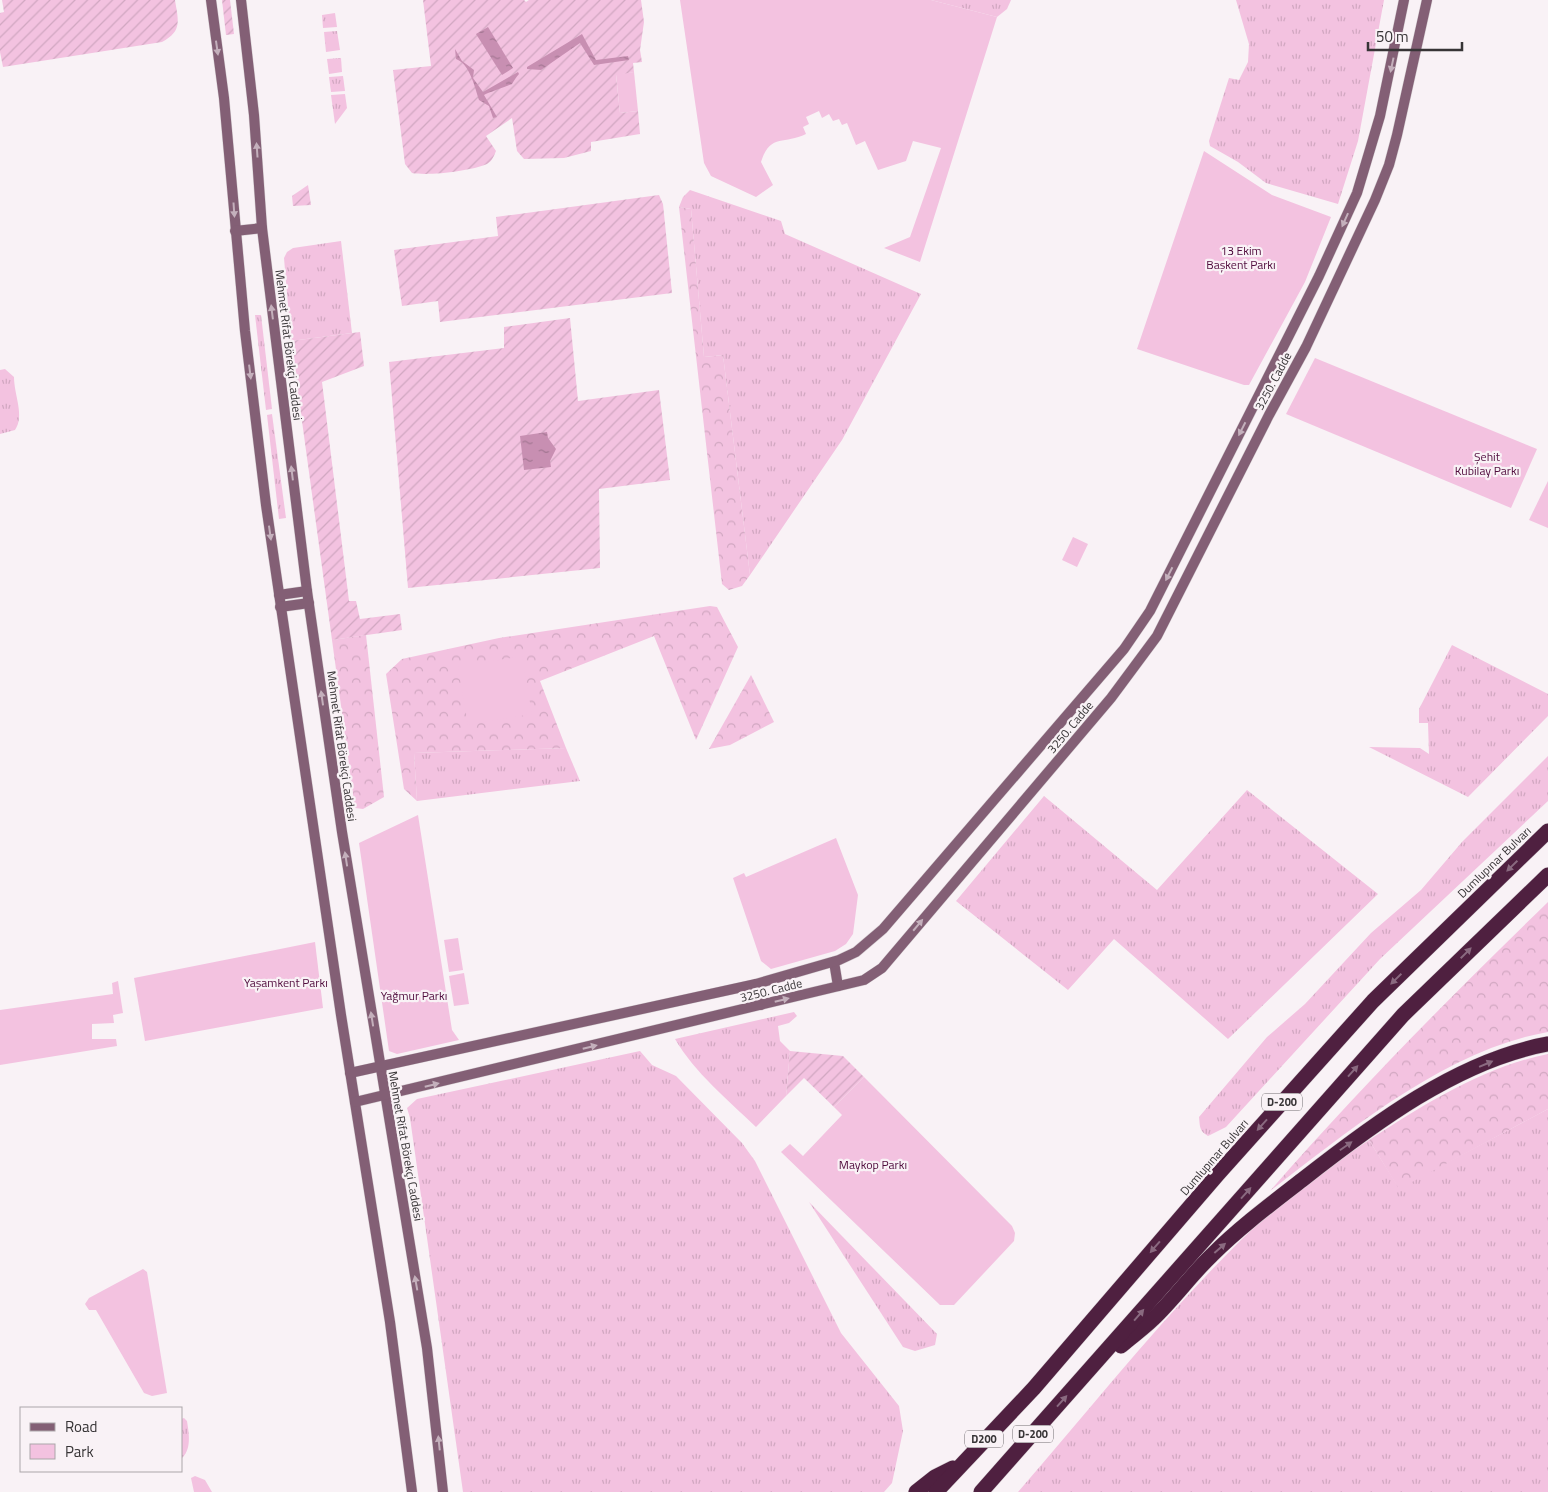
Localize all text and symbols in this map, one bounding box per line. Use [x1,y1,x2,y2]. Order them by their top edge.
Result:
scale bar [1368,20,1462,52]
text: 50 m [1376,25,1409,48]
one-way arrow [213,41,221,57]
one-way arrow [1387,58,1395,74]
one-way arrow [252,142,260,158]
one-way arrow [230,202,238,218]
one-way arrow [1340,213,1348,227]
park label: 13 Ekim Başkent Parkı [1206,241,1276,274]
street label: Mehmet Rifat Börekçi Caddesi [270,269,308,421]
one-way arrow [268,304,276,320]
street label: 3250. Cadde [1250,349,1296,413]
one-way arrow [246,364,254,380]
one-way arrow [1238,422,1246,436]
park label: Şehit Kubilay Parkı [1455,447,1519,480]
one-way arrow [288,465,296,481]
one-way arrow [266,525,274,541]
one-way arrow [1165,567,1173,581]
street label: Mehmet Rifat Börekçi Caddesi [322,670,362,822]
one-way arrow [318,690,326,706]
street label: 3250. Cadde [1042,697,1098,757]
street label: Dumlupınar Bulvarı [1453,822,1535,902]
one-way arrow [342,850,350,866]
one-way arrow [1506,860,1518,872]
one-way arrow [912,919,924,931]
one-way arrow [1459,947,1471,959]
park label: Yaşamkent Parkı [244,973,328,992]
street label: 3250. Cadde [738,973,804,1007]
one-way arrow [1390,973,1402,985]
park label: Yağmur Parkı [381,986,447,1005]
one-way arrow [774,996,789,1004]
one-way arrow [368,1011,376,1027]
one-way arrow [582,1043,597,1051]
one-way arrow [1479,1060,1493,1068]
one-way arrow [1348,1064,1359,1077]
street label: Mehmet Rifat Börekçi Caddesi [383,1070,429,1222]
one-way arrow [424,1081,440,1089]
road number: D-200 [1262,1094,1302,1110]
street label: Dumlupınar Bulvarı [1175,1114,1253,1200]
one-way arrow [1256,1118,1268,1130]
one-way arrow [1340,1141,1353,1151]
park label: Maykop Parkı [839,1155,907,1174]
one-way arrow [1240,1187,1252,1199]
one-way arrow [1150,1241,1161,1253]
one-way arrow [1214,1243,1226,1254]
one-way arrow [412,1274,420,1290]
one-way arrow [1133,1308,1144,1321]
one-way arrow [1056,1396,1068,1408]
legend [20,1407,182,1472]
text: Road [65,1415,97,1438]
road number: D-200 [1013,1426,1053,1442]
road number: D200 [965,1430,1003,1448]
one-way arrow [435,1435,443,1451]
text: Park [65,1440,94,1463]

